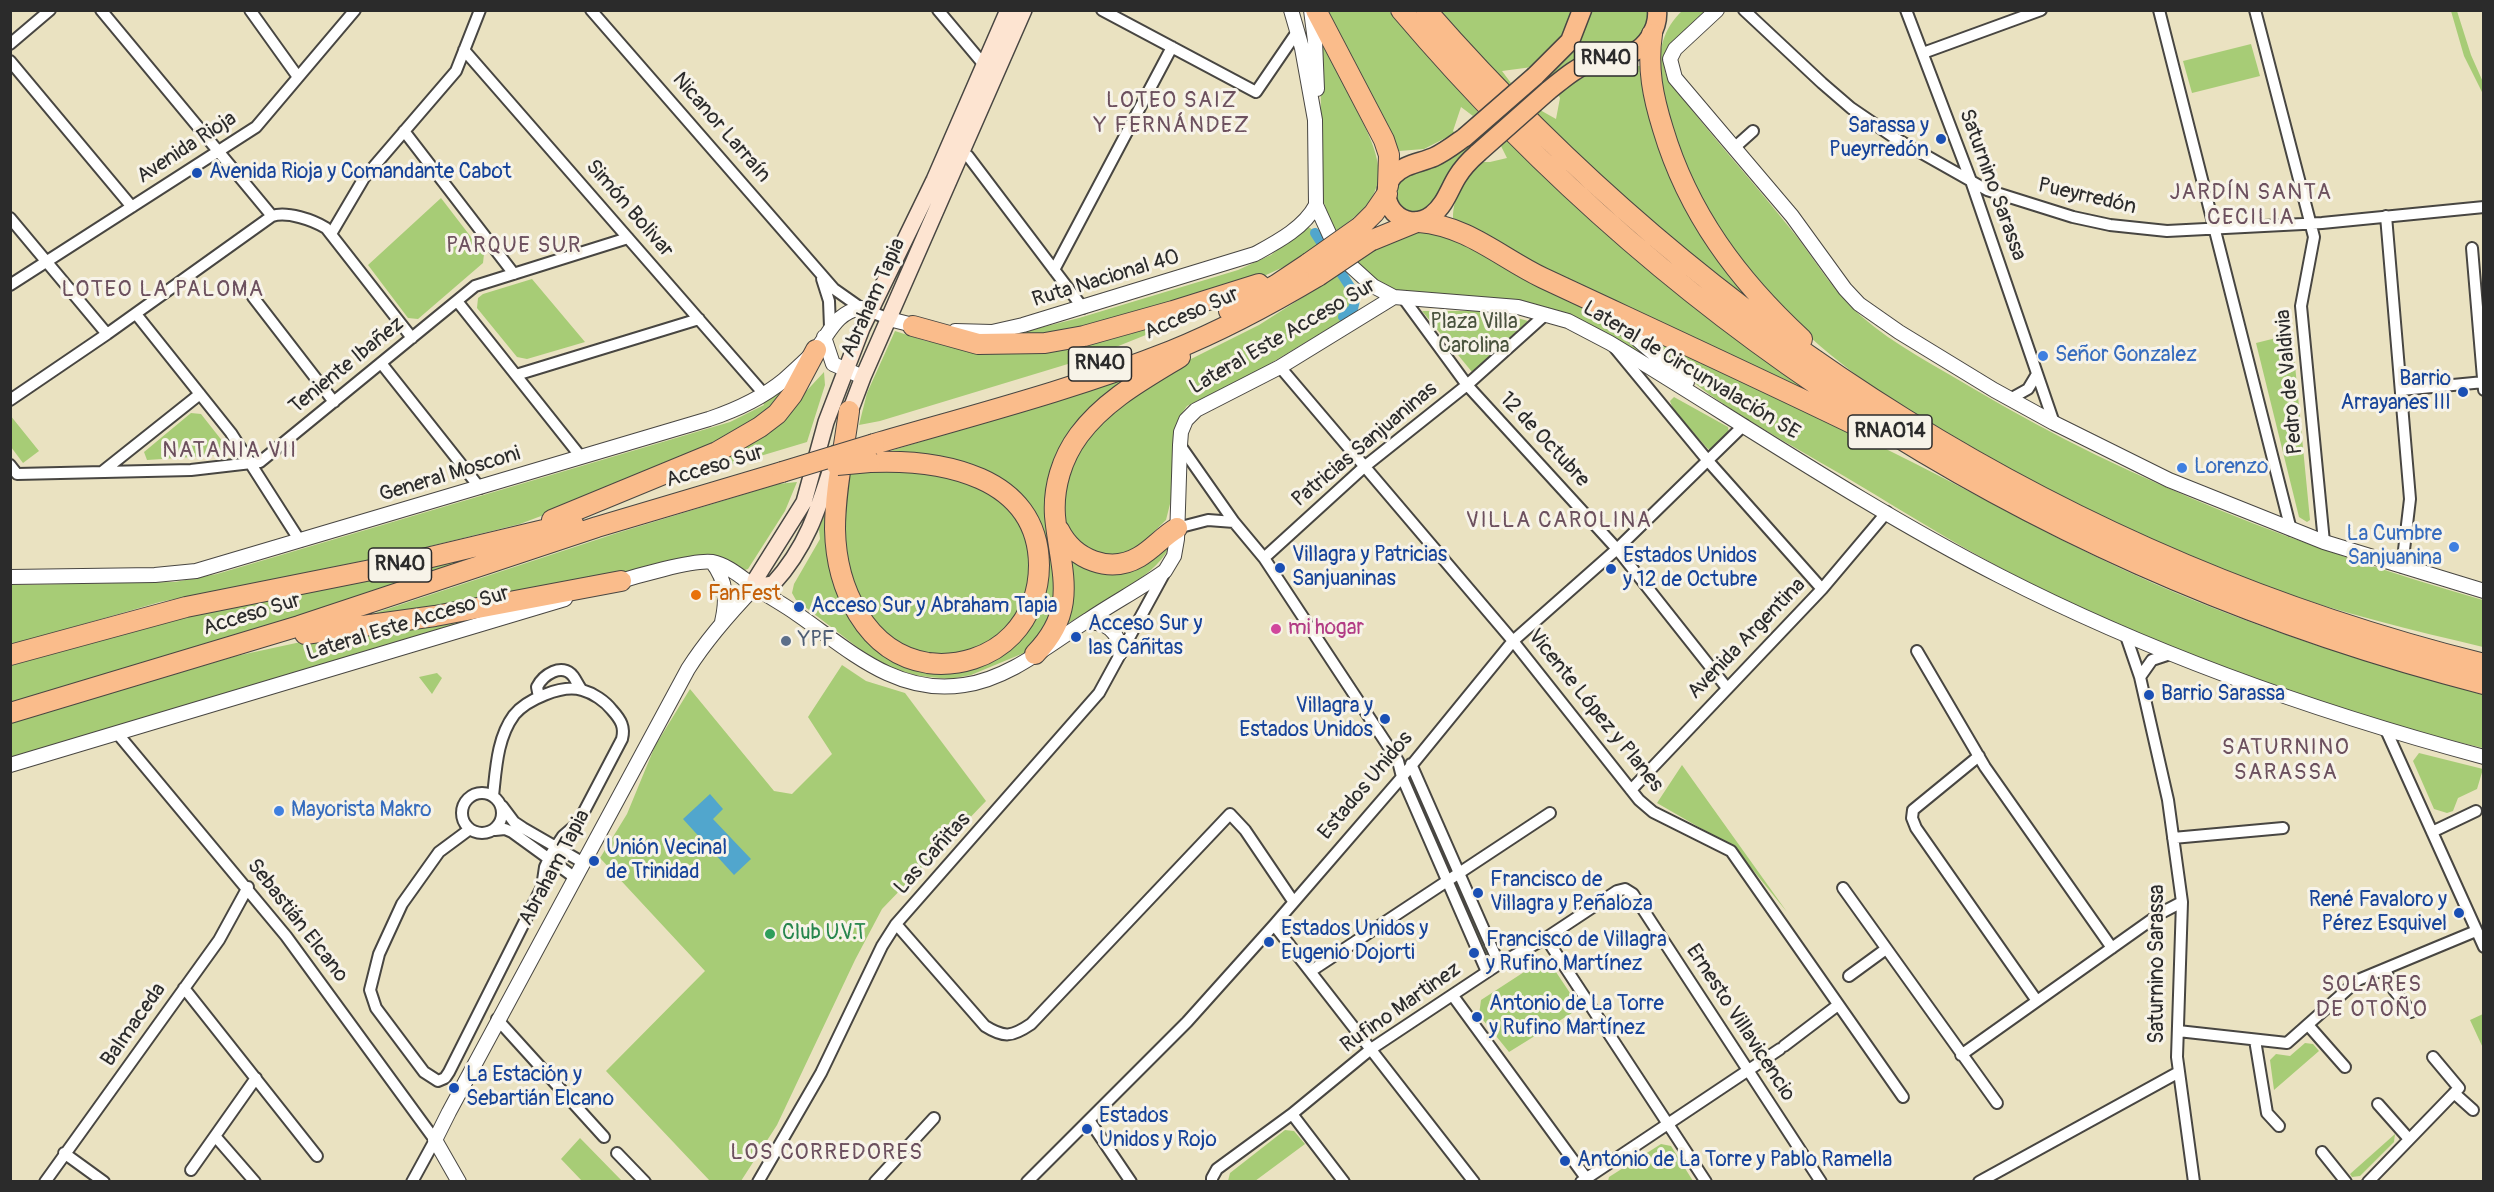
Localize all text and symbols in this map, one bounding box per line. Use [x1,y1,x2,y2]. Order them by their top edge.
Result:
road number: RN40 [1574,42,1638,76]
street label: Nicanor Larraín [666,68,776,188]
district label: LOTEO SAIZ Y FERNÁNDEZ [1094,88,1250,140]
street label: Avenida Rioja [132,106,242,190]
street label: Saturnino Sarassa [1953,106,2031,264]
place label: Sarassa y Pueyrredón [1829,114,1929,164]
marker: Sarassa y Pueyrredón [1934,132,1948,146]
street label: Simón Bolivar [580,155,678,263]
place label: Avenida Rioja y Comandante Cabot [209,160,511,186]
marker: Avenida Rioja y Comandante Cabot [190,166,204,180]
street label: Pueyrredón [2035,173,2139,221]
district label: JARDÍN SANTA CECILIA [2169,180,2333,231]
district label: PARQUE SUR [446,233,582,259]
street label: Abraham Tapia [837,235,911,361]
street label: Ruta Nacional 40 [1029,245,1183,313]
street label: Lateral Este Acceso Sur [1185,273,1381,401]
district label: LOTEO LA PALOMA [61,277,265,303]
street label: Acceso Sur [1141,282,1243,346]
street label: Lateral de Circunvalación SE [1578,296,1804,446]
street label: Pedro de Valdivia [2271,308,2309,456]
park label: Plaza Villa Carolina [1430,310,1518,360]
street label: Teniente Ibañez [285,312,409,420]
place label: Señor Gonzalez [2055,343,2197,369]
road number: RN40 [1068,347,1132,381]
marker: Señor Gonzalez [2036,349,2050,363]
place label: Barrio Arrayanes III [2341,367,2451,417]
street label: Patricias Sanjuaninas [1287,377,1443,513]
marker: Barrio Arrayanes III [2456,385,2470,399]
street label: 12 de Octubre [1494,387,1594,493]
road number: RNA014 [1848,415,1932,449]
district label: NATANIA VII [162,438,298,464]
street label: Acceso Sur [663,440,767,494]
street label: General Mosconi [376,442,524,508]
place label: Lorenzo [2194,455,2268,481]
marker: Lorenzo [2175,461,2189,475]
district label: VILLA CAROLINA [1466,508,1652,534]
place label: La Cumbre Sanjuanina [2347,522,2442,572]
marker: La Cumbre Sanjuanina [2447,540,2461,554]
place label: Villagra y Patricias Sanjuaninas [1292,543,1447,593]
place label: Estados Unidos y 12 de Octubre [1623,544,1757,594]
road number: RN40 [368,548,432,582]
marker: Villagra y Patricias Sanjuaninas [1273,561,1287,575]
marker: Estados Unidos y 12 de Octubre [1604,562,1618,576]
street label: Avenida Argentina [1683,573,1811,705]
street label: Lateral Este Acceso Sur [303,581,513,667]
place label: FanFest [708,582,781,608]
street label: Acceso Sur [200,588,304,642]
marker: FanFest [689,588,703,602]
place label: Acceso Sur y Abraham Tapia [811,594,1058,620]
marker: Acceso Sur y Abraham Tapia [792,600,806,614]
place label: Acceso Sur y las Cañitas [1088,612,1202,662]
place label: mi hogar [1288,616,1364,642]
marker: mi hogar [1269,622,1283,636]
street label: Vicente López y Planes [1522,625,1668,797]
place label: YPF [798,628,834,654]
marker: Acceso Sur y las Cañitas [1069,630,1083,644]
marker: YPF [779,634,793,648]
place label: Barrio Sarassa [2161,682,2285,708]
marker: Barrio Sarassa [2142,688,2156,702]
place label: Villagra y Estados Unidos [1239,694,1373,744]
marker: Villagra y Estados Unidos [1378,712,1392,726]
street label: Estados Unidos [1313,727,1419,845]
district label: SATURNINO SARASSA [2222,735,2350,786]
place label: Mayorista Makro [291,798,432,824]
marker: Mayorista Makro [272,804,286,818]
street label: Abraham Tapia [514,806,596,930]
street label: Las Cañitas [890,808,976,900]
place label: Unión Vecinal de Trinidad [606,836,727,886]
street label: Sebastián Elcano [241,854,353,988]
marker: Unión Vecinal de Trinidad [587,854,601,868]
place label: Francisco de Villagra y Peñaloza [1490,868,1653,918]
street label: Saturnino Sarassa [2145,884,2171,1044]
marker: Francisco de Villagra y Peñaloza [1471,886,1485,900]
place label: René Favaloro y Pérez Esquivel [2309,888,2447,938]
marker: René Favaloro y Pérez Esquivel [2452,906,2466,920]
place label: Estados Unidos y Eugenio Dojorti [1281,917,1428,967]
place label: Club U.V.T [782,921,866,947]
marker: Club U.V.T [763,927,777,941]
place label: Francisco de Villagra y Rufino Martínez [1486,928,1667,978]
marker: Estados Unidos y Eugenio Dojorti [1262,935,1276,949]
street label: Ernesto Villavicencio [1680,940,1800,1106]
marker: Francisco de Villagra y Rufino Martínez [1467,946,1481,960]
street label: Rufino Martinez [1336,957,1466,1059]
district label: SOLARES DE OTOÑO [2316,972,2428,1023]
street label: Balmaceda [96,978,172,1072]
place label: Antonio de La Torre y Rufino Martínez [1489,992,1664,1042]
marker: Antonio de La Torre y Rufino Martínez [1470,1010,1484,1024]
place label: La Estación y Sebartián Elcano [466,1063,614,1113]
marker: La Estación y Sebartián Elcano [447,1081,461,1095]
place label: Estados Unidos y Rojo [1099,1104,1217,1154]
marker: Estados Unidos y Rojo [1080,1122,1094,1136]
district label: LOS CORREDORES [730,1140,924,1166]
place label: Antonio de La Torre y Pablo Ramella [1577,1148,1892,1174]
marker: Antonio de La Torre y Pablo Ramella [1558,1154,1572,1168]

